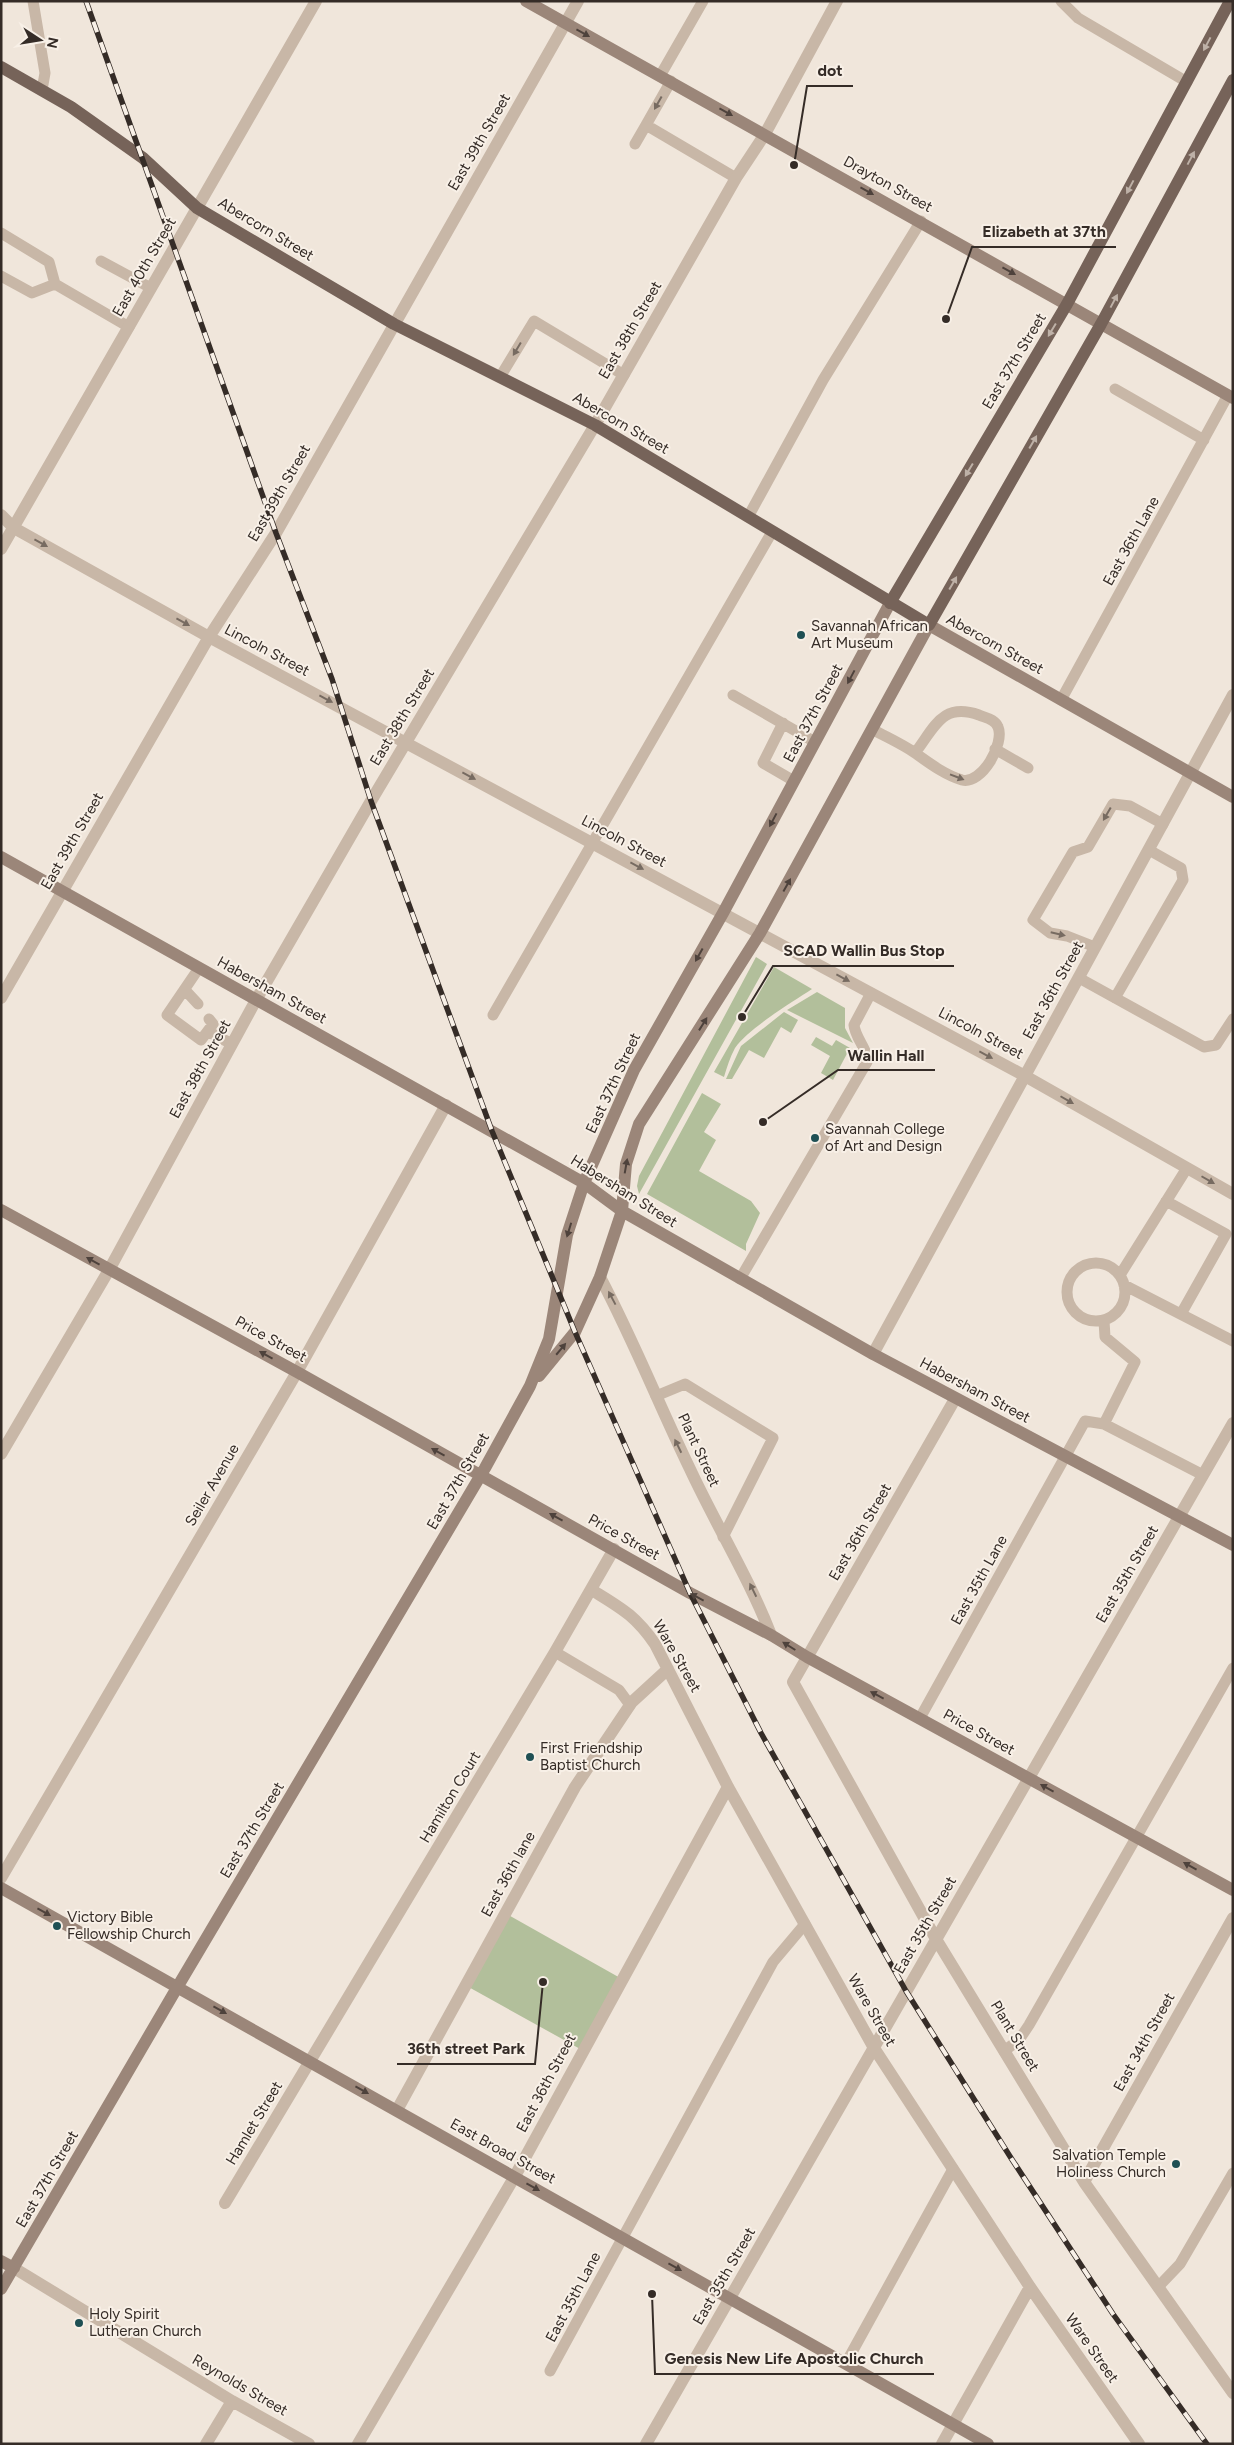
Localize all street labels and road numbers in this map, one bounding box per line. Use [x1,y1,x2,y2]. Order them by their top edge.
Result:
street label: East 39th Street [444,90,514,194]
street label: Drayton Street [840,152,936,216]
street label: Abercorn Street [215,193,317,265]
street label: East 40th Street [108,214,180,320]
street label: East 38th Street [595,278,665,382]
street label: East 37th Street [978,309,1050,412]
street label: Abercorn Street [570,388,673,458]
street label: East 39th Street [244,441,314,545]
street label: East 36th Lane [1099,493,1163,589]
street label: Abercorn Street [943,610,1047,678]
street label: Lincoln Street [221,620,313,680]
street label: East 37th Street [780,660,847,765]
street label: East 38th Street [366,665,438,769]
street label: East 39th Street [37,789,107,893]
street label: Lincoln Street [578,811,670,871]
street label: East 36th Street [1019,938,1088,1042]
street label: Habersham Street [214,952,330,1028]
street label: Lincoln Street [935,1003,1027,1063]
street label: East 38th Street [165,1016,235,1121]
street label: East 37th Street [582,1030,644,1136]
street label: Habersham Street [567,1151,681,1231]
street label: Price Street [232,1312,310,1366]
street label: Habersham Street [917,1353,1034,1427]
street label: Plant Street [674,1410,724,1490]
street label: East 37th Street [423,1429,493,1533]
street label: Seiler Avenue [181,1441,243,1529]
street label: East 36th Street [825,1480,895,1584]
street label: Price Street [585,1510,663,1564]
street label: East 35th Street [1092,1522,1162,1626]
street label: East 35th Lane [947,1532,1011,1628]
street label: Ware Street [649,1617,705,1696]
street label: Price Street [940,1705,1018,1759]
street label: Hamilton Court [416,1748,485,1846]
street label: East 37th Street [216,1778,288,1881]
street label: East 36th lane [477,1828,539,1920]
street label: East 35th Street [890,1873,960,1977]
street label: Ware Street [844,1971,900,2050]
street label: East 34th Street [1109,1989,1179,2095]
street label: Plant Street [987,1997,1043,2075]
street label: East 36th Street [512,2030,580,2135]
street label: Hamlet Street [222,2078,286,2168]
street label: East Broad Street [447,2115,559,2188]
street label: East 37th Street [12,2127,82,2231]
street label: East 35th Street [689,2224,759,2328]
street label: East 35th Lane [542,2249,604,2345]
street label: Ware Street [1062,2310,1123,2386]
street label: Reynolds Street [189,2350,291,2420]

